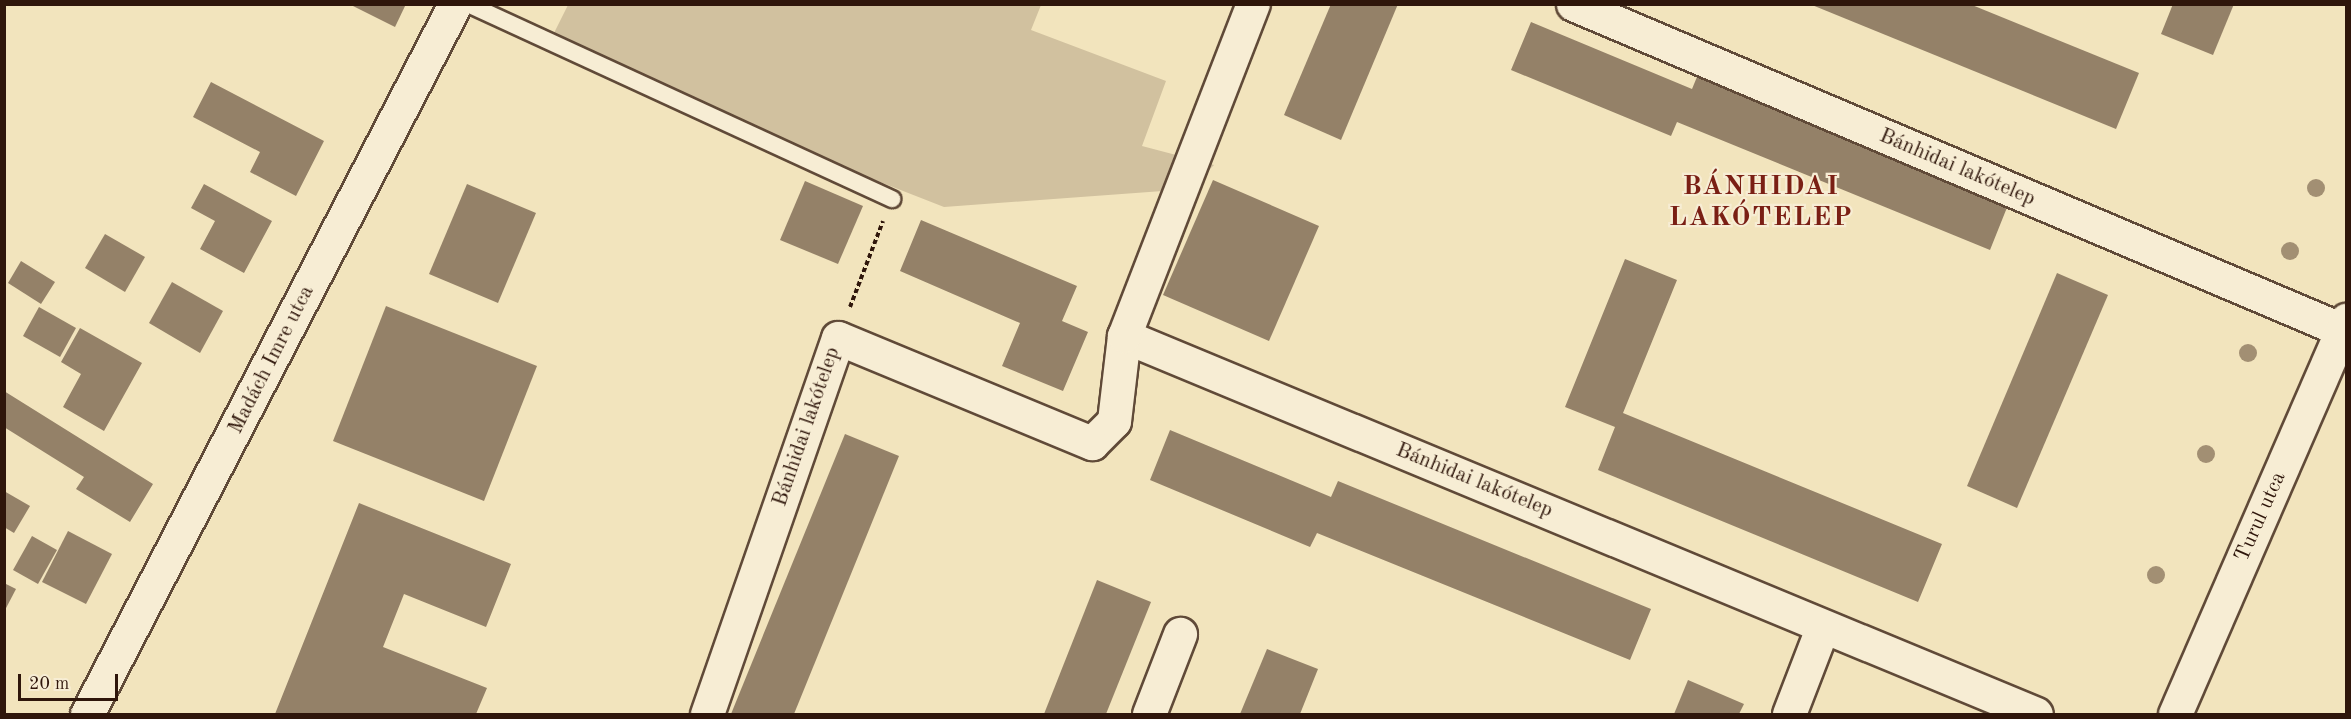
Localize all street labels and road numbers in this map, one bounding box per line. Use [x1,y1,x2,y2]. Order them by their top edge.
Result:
street label: Bánhidai lakótelep [1875,124,2039,212]
street label: Madách Imre utca [224,282,320,438]
street label: Bánhidai lakótelep [768,344,846,510]
street label: Bánhidai lakótelep [1392,438,1556,524]
street label: Turul utca [2230,468,2292,566]

